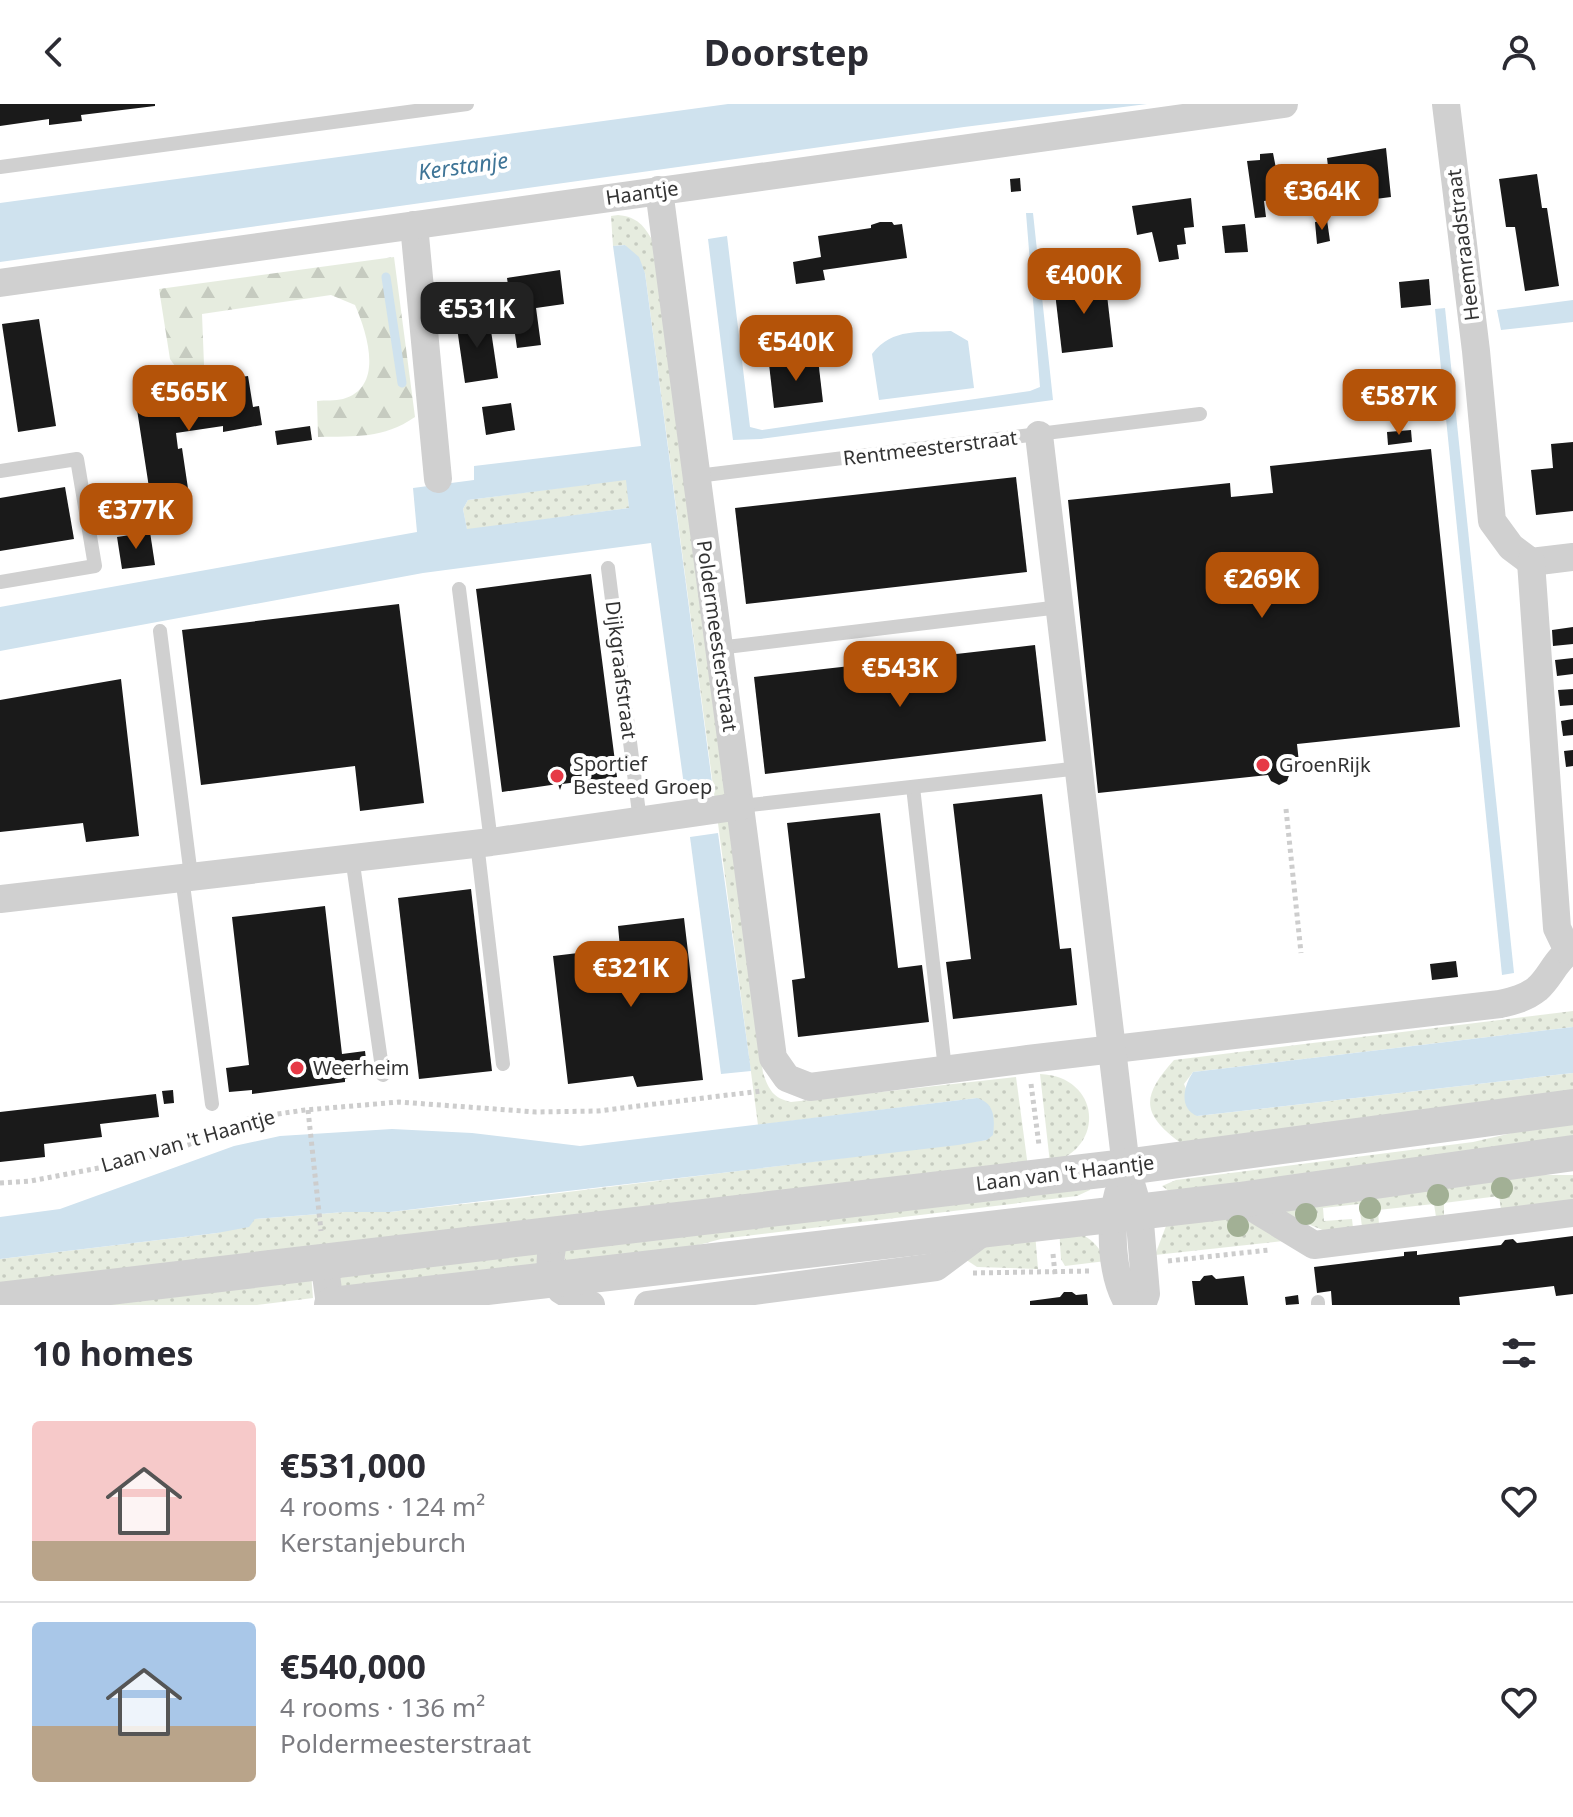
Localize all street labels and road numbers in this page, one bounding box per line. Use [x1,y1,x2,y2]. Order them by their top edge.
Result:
street label: Heemraadstraat [1440,167,1485,323]
street label: Haantje [604,174,680,211]
street label: Rentmeesterstraat [841,423,1019,472]
street label: Poldermeesterstraat [691,538,744,733]
street label: Dijkgraafstraat [600,599,643,741]
street label: Laan van 't Haantje [98,1103,278,1178]
street label: Laan van 't Haantje [974,1148,1156,1197]

